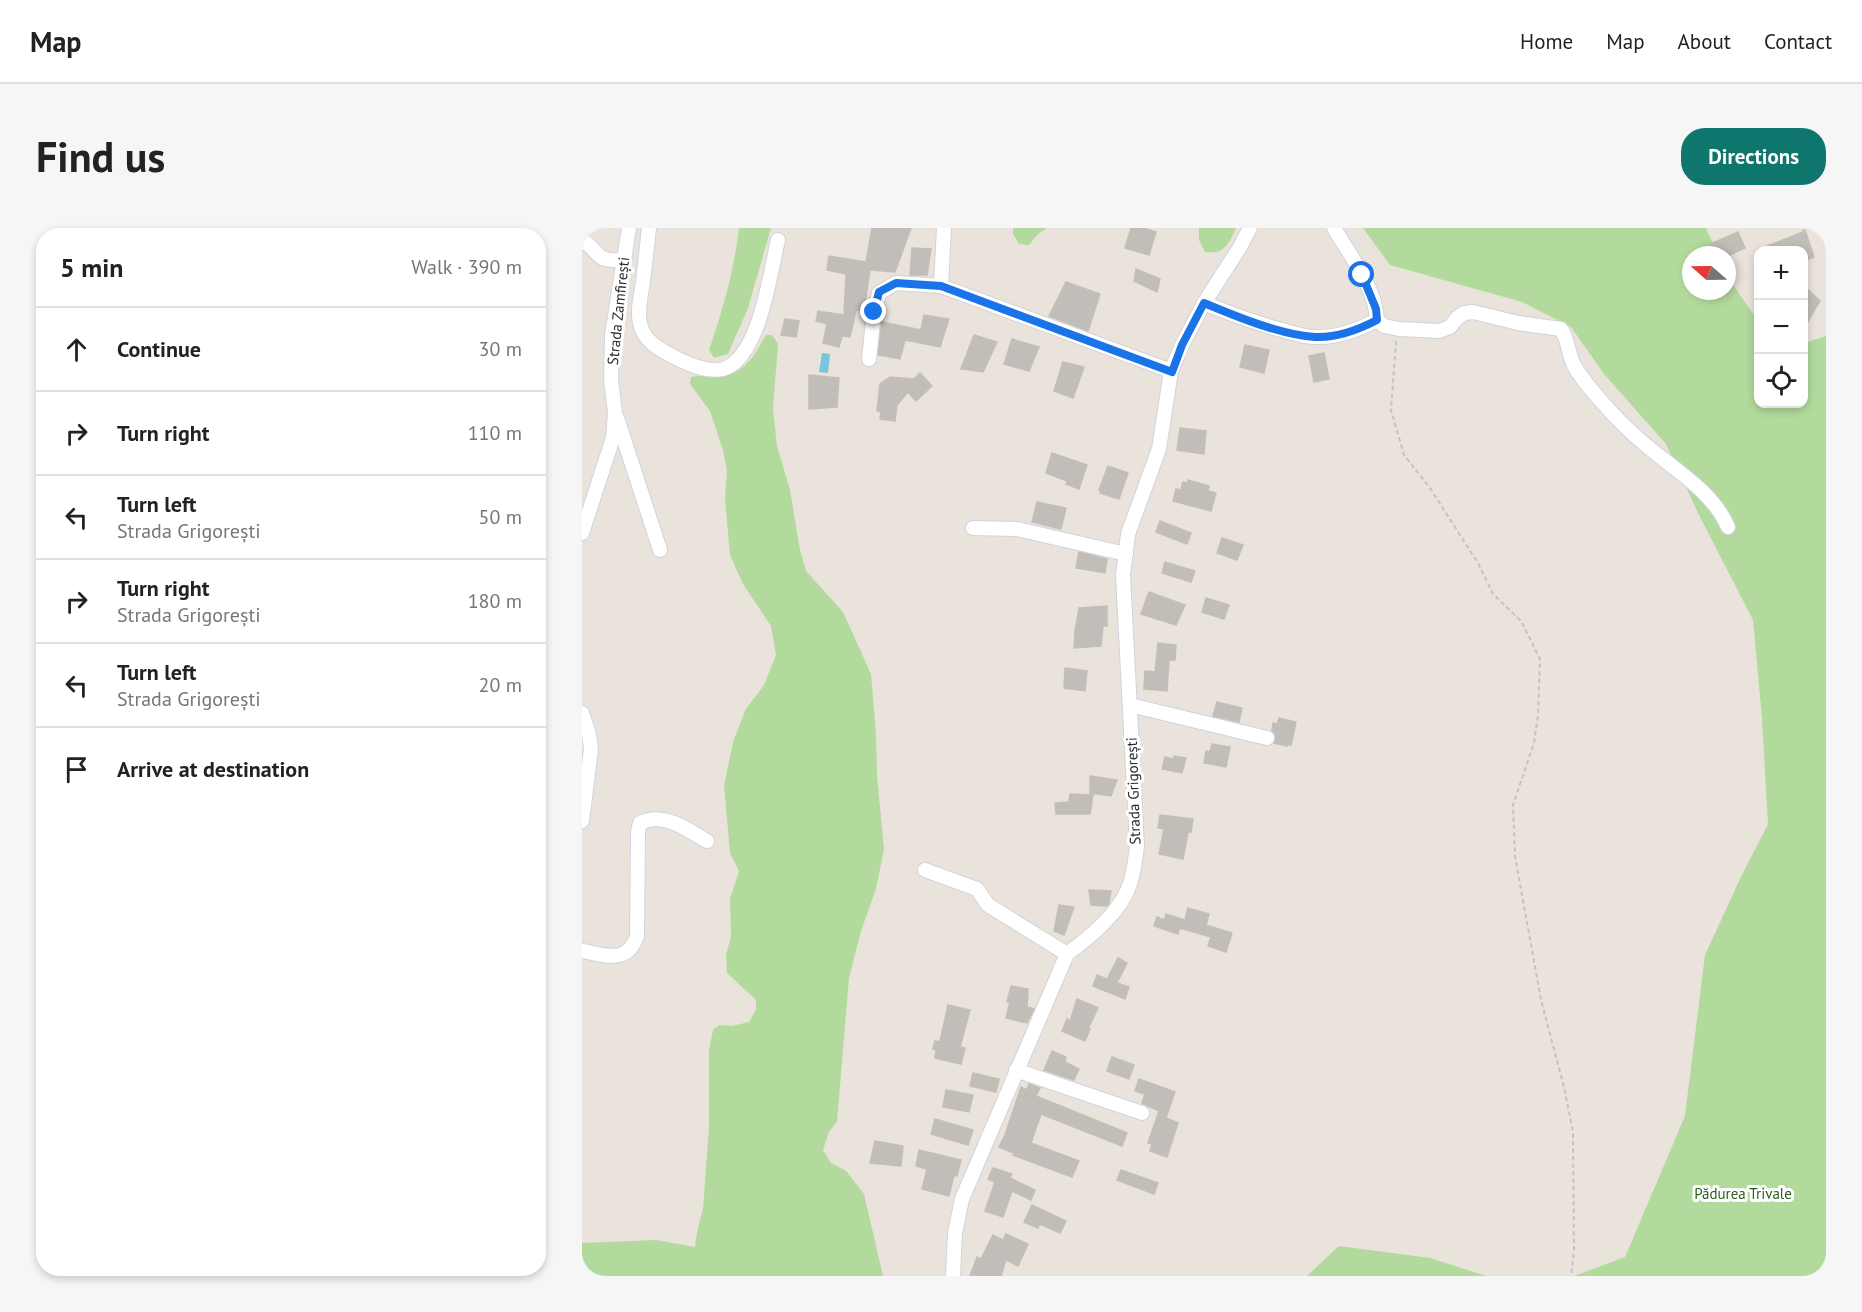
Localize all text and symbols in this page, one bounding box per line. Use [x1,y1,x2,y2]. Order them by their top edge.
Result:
text: Map [30,23,81,60]
text: Home [1520,28,1573,55]
text: Map [1606,28,1645,55]
text: About [1678,28,1731,55]
text: Contact [1764,28,1832,55]
button: Directions [1681,128,1826,185]
text: Find us [36,129,165,184]
north arrow [1682,246,1736,300]
map controls [1754,246,1808,408]
button: + [1754,246,1808,300]
text: 5 min [60,251,123,284]
text: Walk · 390 m [411,254,522,280]
street label: Strada Zamfirești [603,256,633,366]
route start [1348,261,1374,287]
route end [860,298,886,324]
button: − [1754,300,1808,354]
icon: ahead [60,333,93,366]
text: Continue [117,335,201,363]
text: 30 m [479,336,522,362]
button: locate [1754,354,1808,408]
icon: right [60,417,93,450]
text: Turn right [117,419,209,447]
text: 110 m [468,420,522,446]
text: Turn left [117,490,197,518]
icon: left [60,501,93,534]
text: 50 m [479,504,522,530]
text: Strada Grigorești [117,518,261,544]
text: Turn right [117,574,209,602]
icon: right [60,585,93,618]
text: 180 m [468,588,522,614]
text: Strada Grigorești [117,602,261,628]
text: Turn left [117,658,197,686]
icon: left [60,669,93,702]
text: 20 m [479,672,522,698]
text: Strada Grigorești [117,686,261,712]
street label: Strada Grigorești [1122,737,1144,845]
icon: arrive [60,753,93,786]
text: Arrive at destination [117,755,309,783]
park label: Pădurea Trivale [1694,1184,1792,1203]

